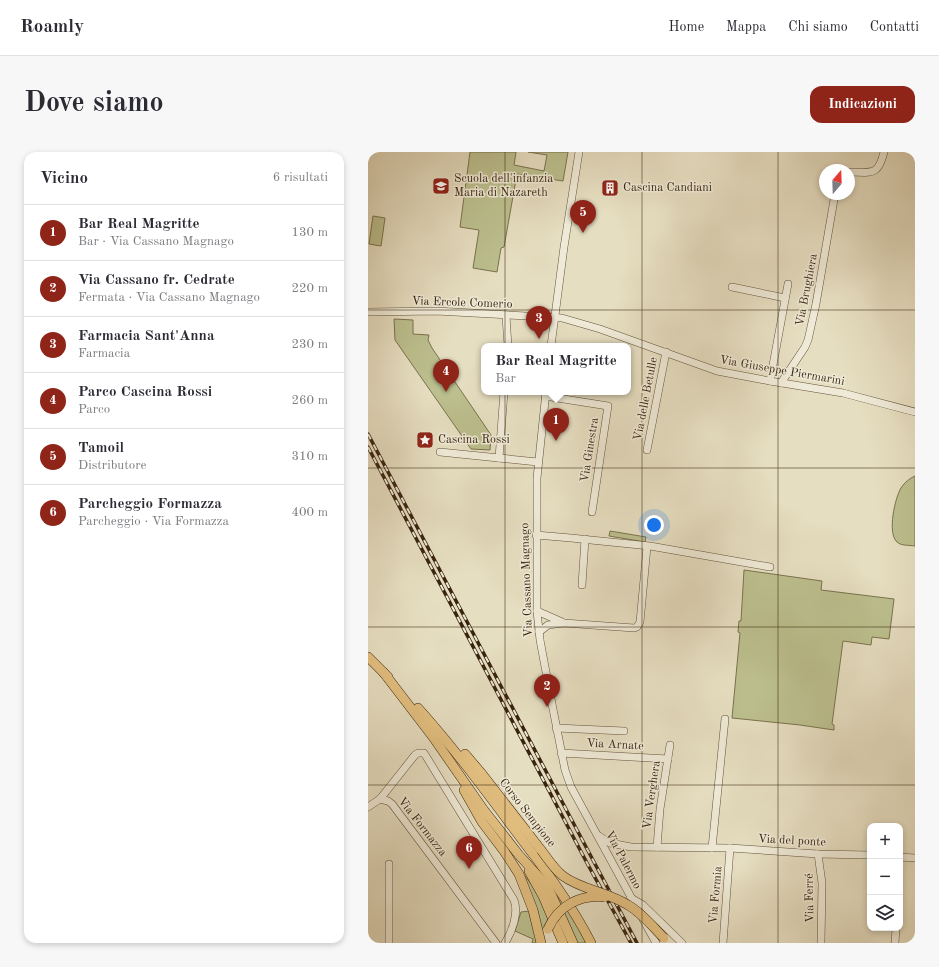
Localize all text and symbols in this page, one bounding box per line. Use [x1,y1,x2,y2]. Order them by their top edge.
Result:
text: Roamly [20,18,84,37]
text: Home [669,20,704,34]
text: Mappa [726,20,766,34]
text: Chi siamo [788,20,848,34]
text: Contatti [870,20,919,34]
button: Indicazioni [810,86,915,123]
text: Dove siamo [24,90,164,118]
north arrow [819,164,855,200]
text: Vicino [40,170,88,187]
text: 6 risultati [273,171,328,184]
place label: Scuola dell'infanzia Maria di Nazareth [454,173,553,199]
school or university icon: Scuola dell'infanzia Maria di Nazareth [431,176,451,196]
building icon: Cascina Candiani [600,178,620,198]
place label: Cascina Candiani [623,182,712,194]
pin: 5 [570,200,596,233]
text: Bar Real Magritte [78,217,200,232]
text: 1 [49,226,57,239]
text: 130 m [291,226,328,239]
text: Bar · Via Cassano Magnago [78,235,234,248]
street label: Via Brughiera [794,253,820,327]
text: Via Cassano fr. Cedrate [78,273,235,288]
text: 2 [49,282,57,295]
text: 220 m [291,282,328,295]
text: Fermata · Via Cassano Magnago [78,291,260,304]
street label: Via Ercole Comerio [411,295,513,311]
pin: 3 [526,306,552,339]
text: Farmacia Sant'Anna [78,329,215,344]
text: 3 [49,338,57,351]
text: 230 m [291,338,328,351]
popup [481,343,631,395]
text: Farmacia [78,347,130,360]
text: Bar Real Magritte [495,354,617,369]
street label: Via Giuseppe Piermarini [719,354,845,388]
street label: Via delle Betulle [632,356,660,442]
pin: 4 [433,359,459,392]
text: Bar [495,372,516,385]
text: Parco Cascina Rossi [78,385,212,400]
text: 4 [49,394,57,407]
text: 260 m [291,394,328,407]
text: Parco [78,403,110,416]
pin: 1 [543,408,569,441]
street label: Via Ginestra [579,417,601,483]
place icon: Cascina Rossi [415,430,435,450]
place label: Cascina Rossi [438,434,510,446]
text: Tamoil [78,441,124,456]
text: 5 [49,450,57,463]
text: 310 m [291,450,328,463]
text: Distributore [78,459,147,472]
text: Parcheggio Formazza [78,497,222,512]
text: 6 [49,506,57,519]
text: 400 m [291,506,328,519]
text: Parcheggio · Via Formazza [78,515,229,528]
your location [644,515,664,535]
street label: Via Cassano Magnago [519,522,535,638]
pin: 2 [534,674,560,707]
street label: Via Arnate [586,738,644,753]
street label: Via Verghera [641,760,663,830]
street label: Corso Sempione [497,776,558,850]
street label: Via Formazza [395,795,449,859]
map controls [867,823,903,931]
button: + [867,823,903,859]
street label: Via Palermo [603,829,643,891]
street label: Via del ponte [758,833,827,849]
pin: 6 [456,836,482,869]
button: − [867,859,903,895]
street label: Via Formia [707,865,725,924]
street label: Via Ferré [804,873,816,923]
button: layers [867,895,903,931]

